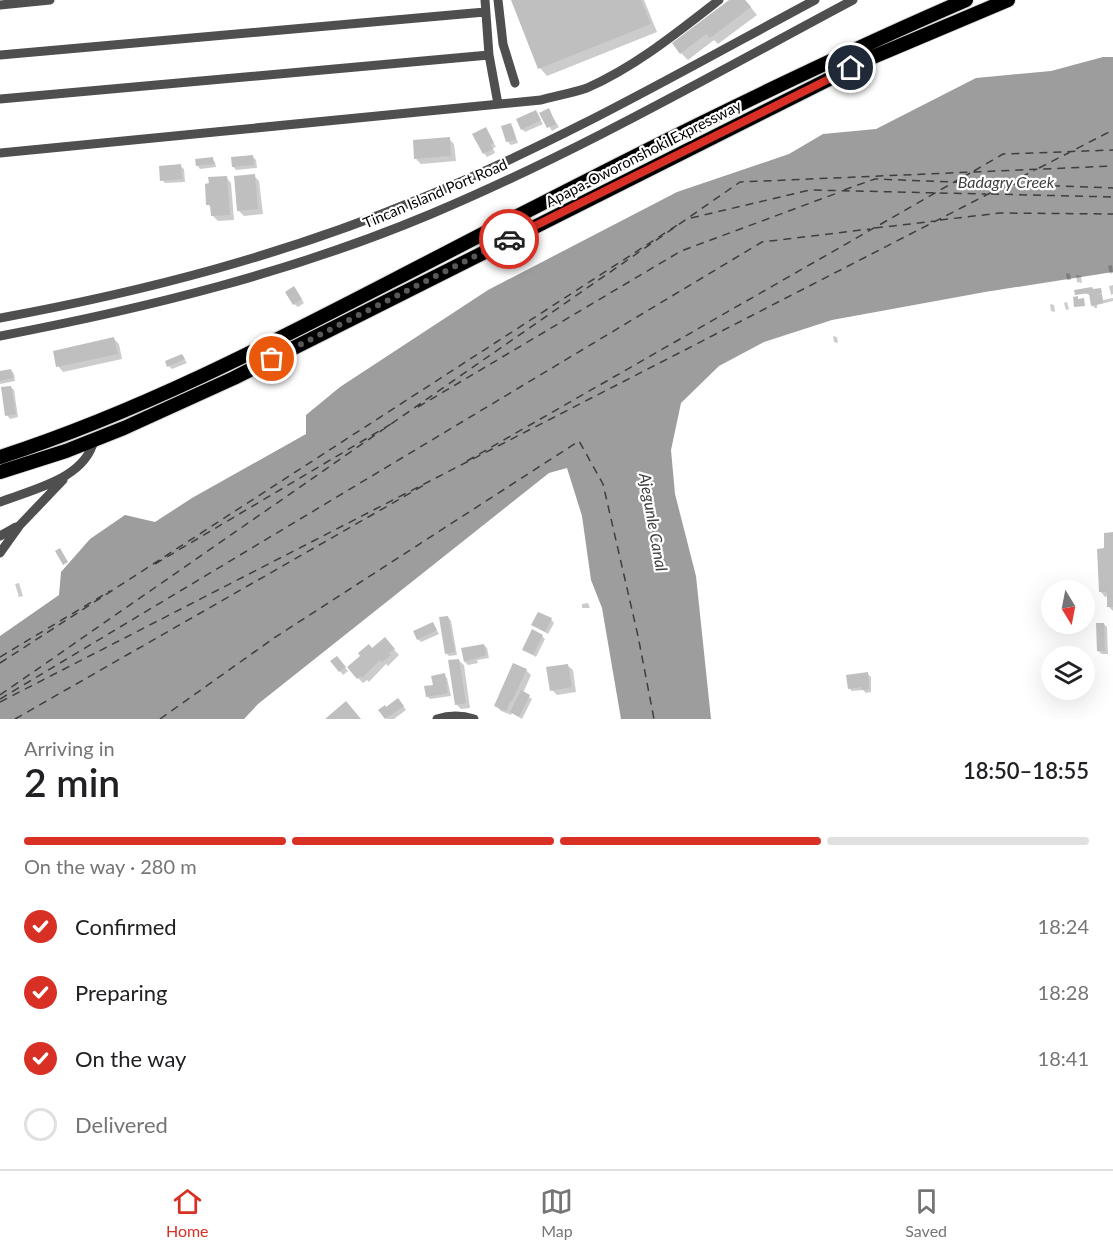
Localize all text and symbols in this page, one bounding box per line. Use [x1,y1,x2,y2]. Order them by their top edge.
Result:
pin [825,42,876,93]
icon: home [834,51,867,84]
street label: Apapa-Oworonshoki Expressway [542,96,744,210]
street label: Tincan Island Port Road [360,154,510,232]
water label: Badagry Creek [958,172,1055,191]
courier [479,209,539,269]
icon: car [493,223,526,256]
pin [246,333,297,384]
icon: bag [255,342,288,375]
water label: Ajegunle Canal [636,470,672,573]
north arrow [1041,580,1095,634]
map controls [1041,580,1095,700]
button: layers [1041,646,1095,700]
text: Arriving in [24,736,115,760]
text: 18:50–18:55 [963,757,1089,784]
text: 2 min [24,759,120,805]
text: On the way · 280 m [24,854,197,878]
icon: check [24,910,57,943]
text: Confirmed [75,913,177,940]
text: 18:24 [1038,914,1089,938]
icon: check [24,976,57,1009]
text: Preparing [75,979,167,1006]
text: 18:28 [1038,980,1089,1004]
icon: check [24,1042,57,1075]
text: On the way [75,1045,186,1072]
text: 18:41 [1038,1046,1089,1070]
text: Delivered [75,1111,168,1138]
tab: Home [166,1185,209,1240]
tab: Map [540,1185,573,1240]
tab: Saved [905,1185,947,1240]

